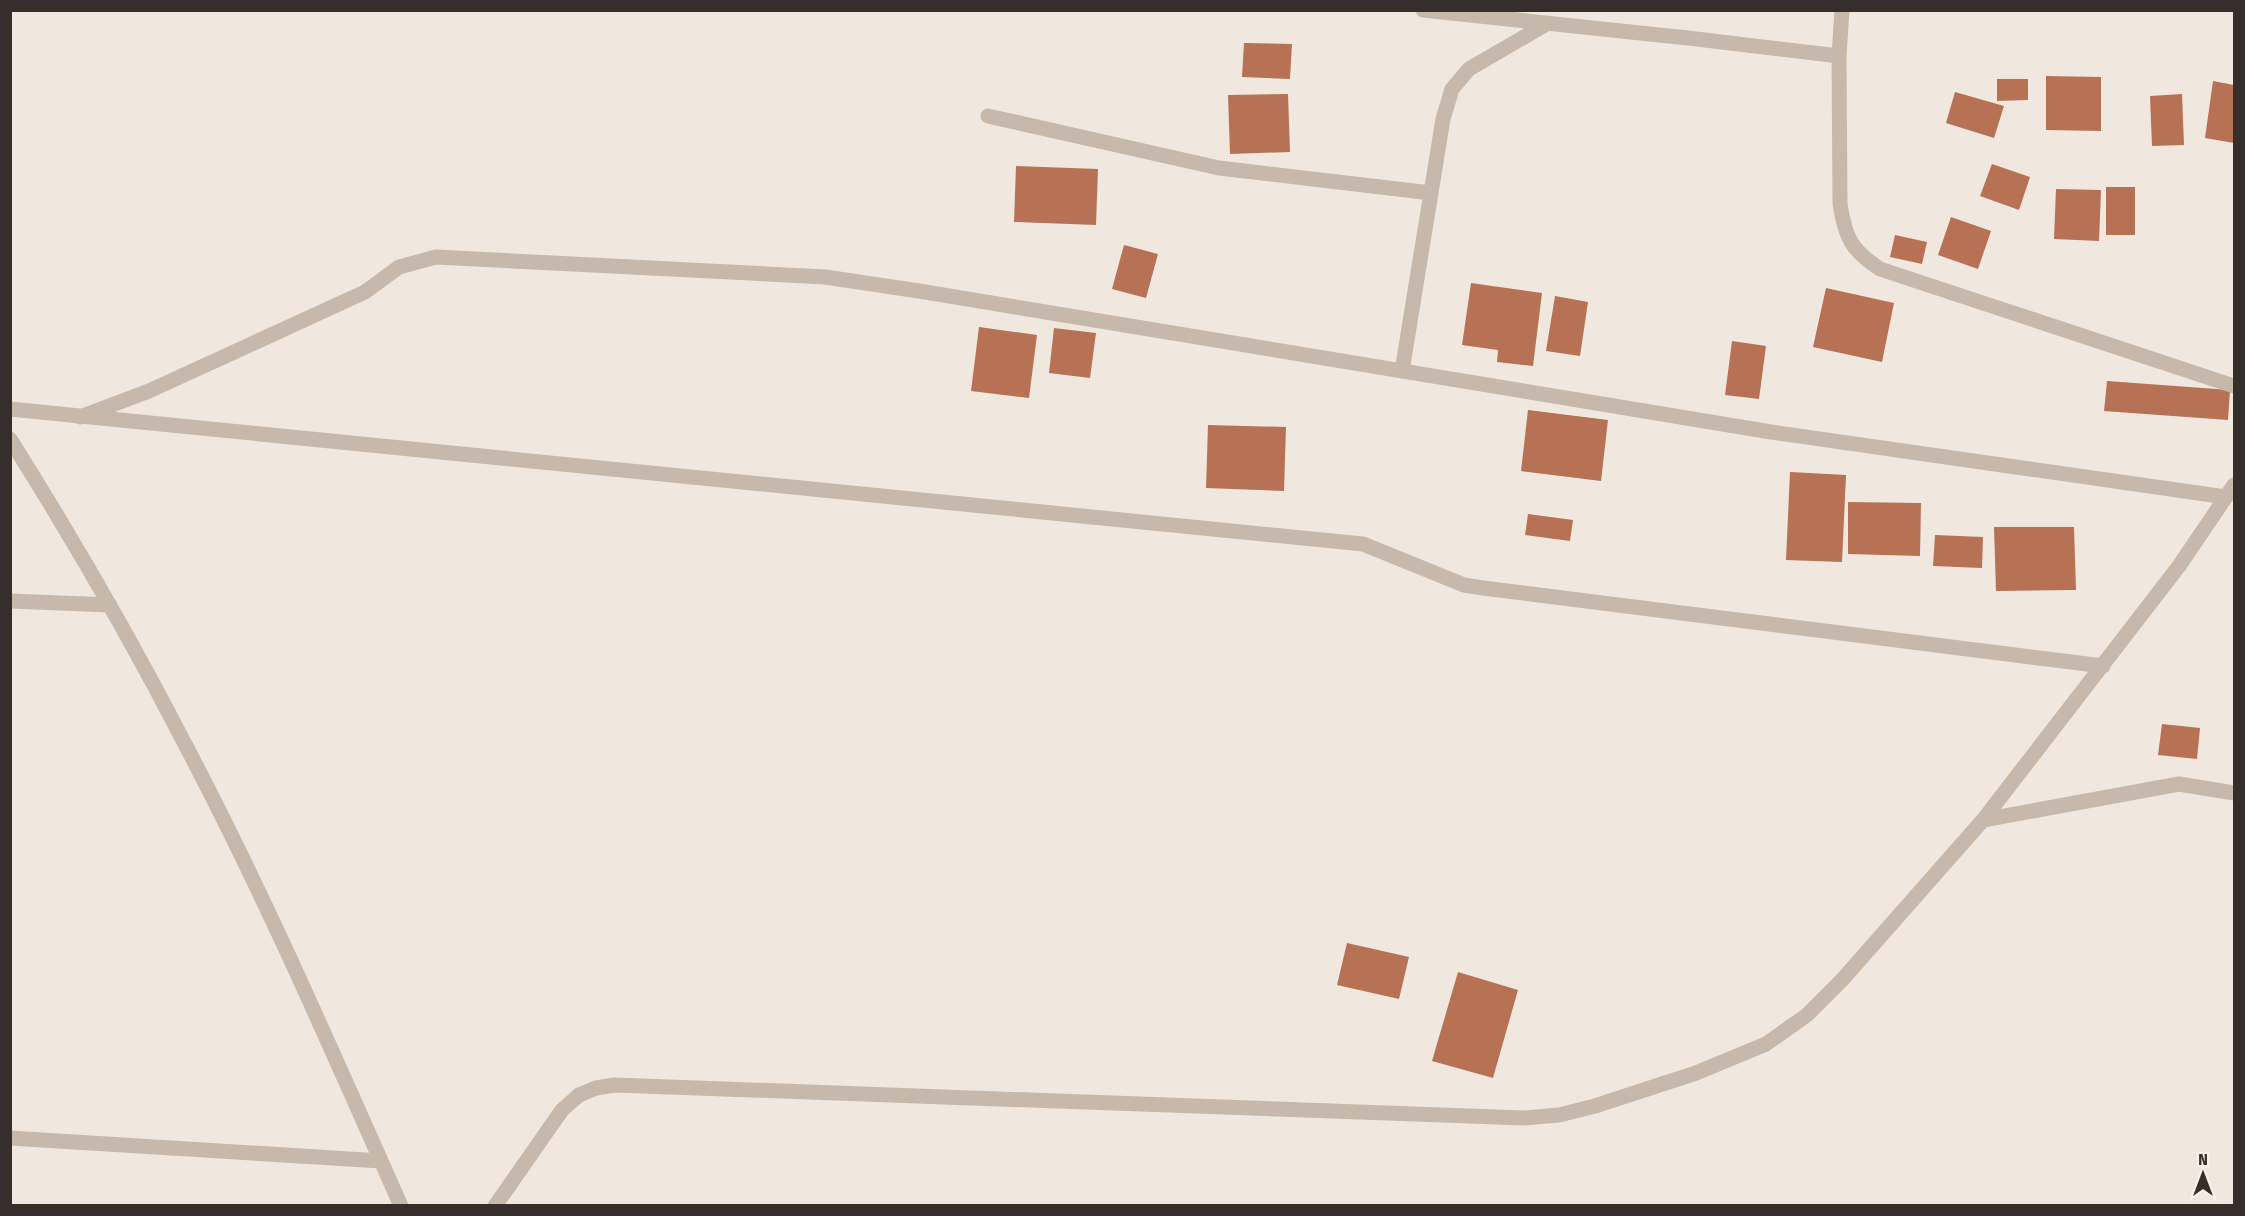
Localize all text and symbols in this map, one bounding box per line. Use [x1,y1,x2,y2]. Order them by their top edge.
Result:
north arrow [2173,1144,2233,1204]
text: N [2198,1150,2208,1169]

